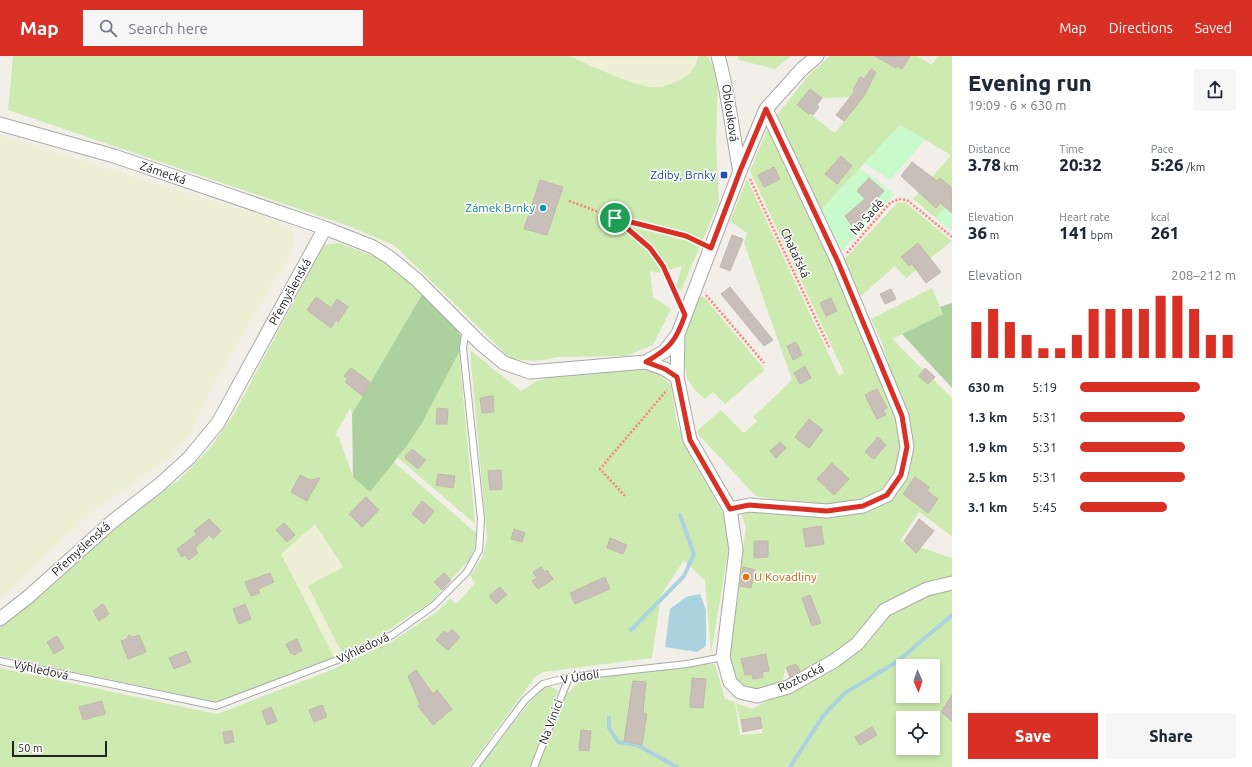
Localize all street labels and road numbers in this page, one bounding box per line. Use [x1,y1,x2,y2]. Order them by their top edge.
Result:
street label: Oblouková [720,83,741,143]
street label: Zámecká [138,159,188,186]
street label: Na Sadě [847,196,886,237]
street label: Chatařská [778,226,813,280]
street label: Přemyšlenská [266,256,313,327]
street label: Přemyšlenská [49,519,112,578]
street label: Výhledová [335,630,391,665]
street label: Výhledová [12,657,70,682]
street label: Roztocká [776,661,826,694]
street label: V Údolí [560,667,601,686]
street label: Na Vinici [536,698,565,746]

